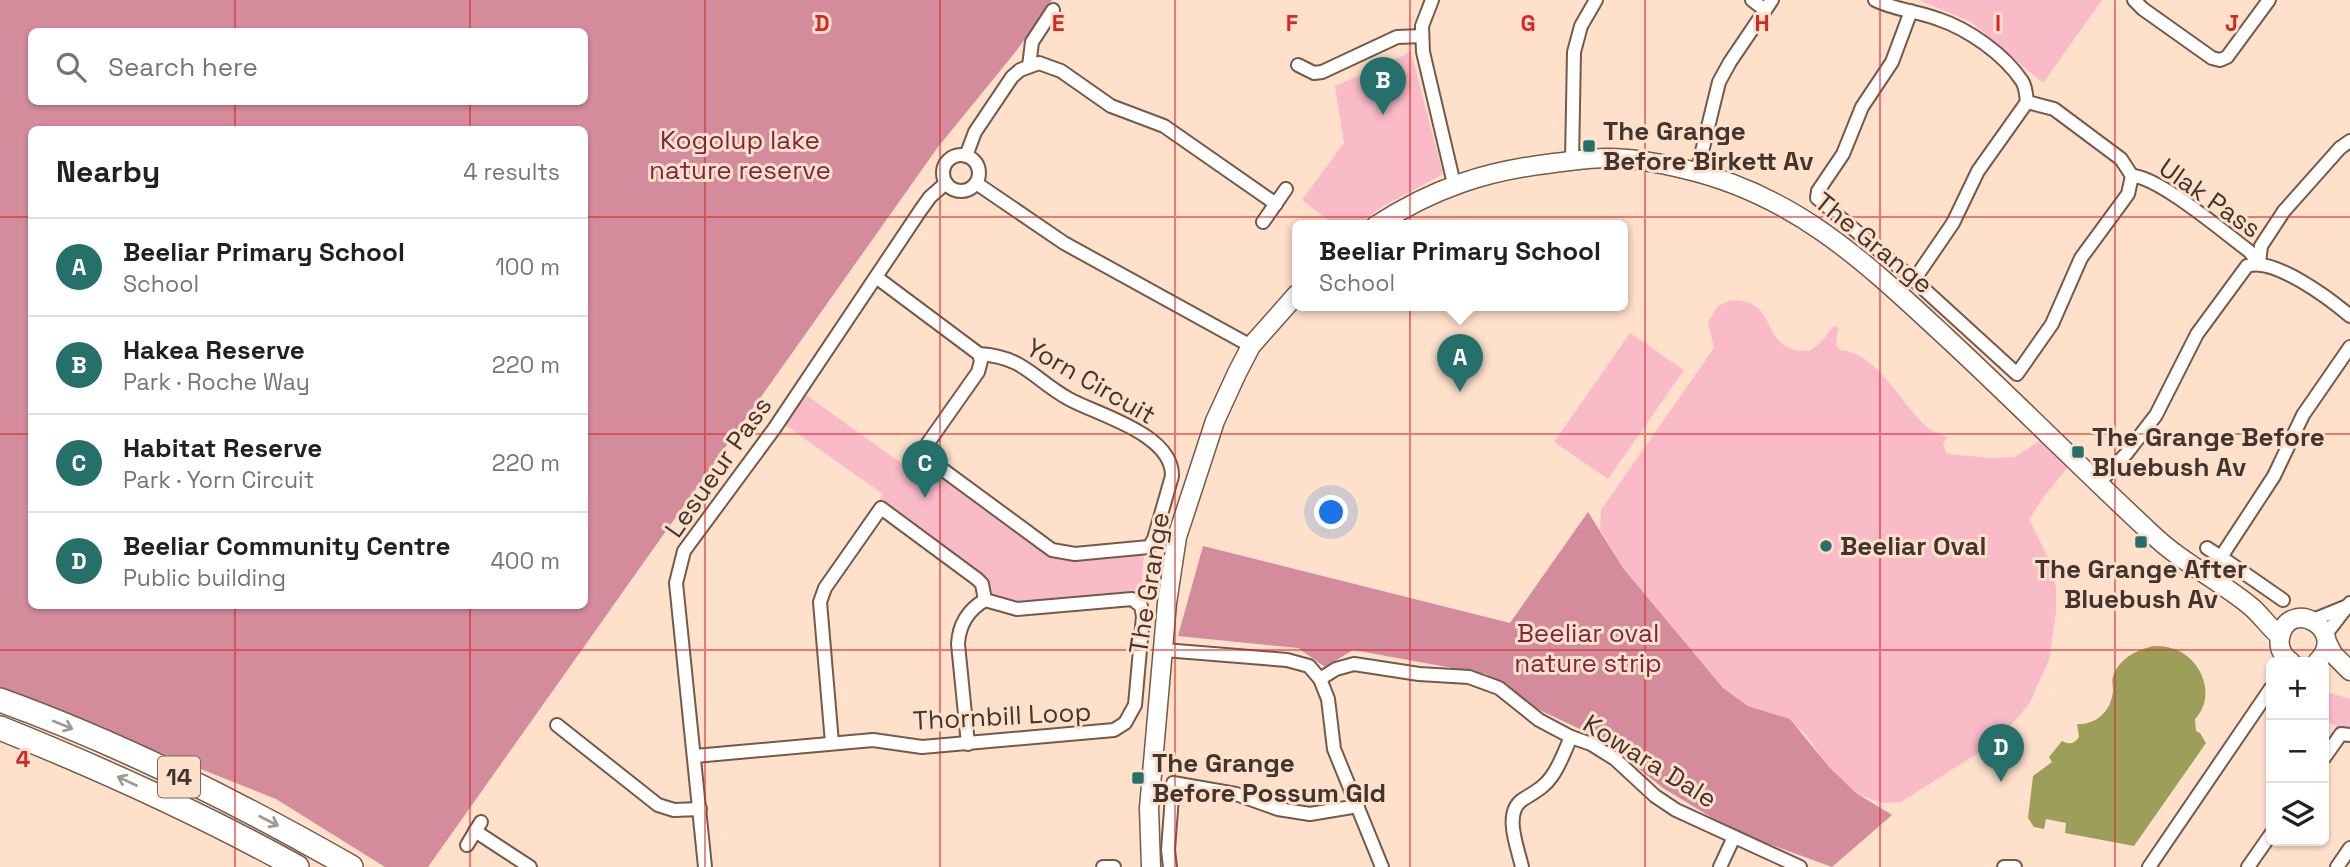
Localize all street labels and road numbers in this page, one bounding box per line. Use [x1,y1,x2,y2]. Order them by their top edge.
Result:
street label: Ulak Pass [2152,151,2268,245]
street label: The Grange [1808,185,1940,301]
street label: Yorn Circuit [1020,330,1162,432]
street label: Lesueur Pass [657,390,779,544]
street label: The Grange [1121,510,1177,656]
street label: Thornbill Loop [912,694,1092,738]
street label: Kowara Dale [1577,706,1723,816]
road number: 14 [158,756,200,798]

